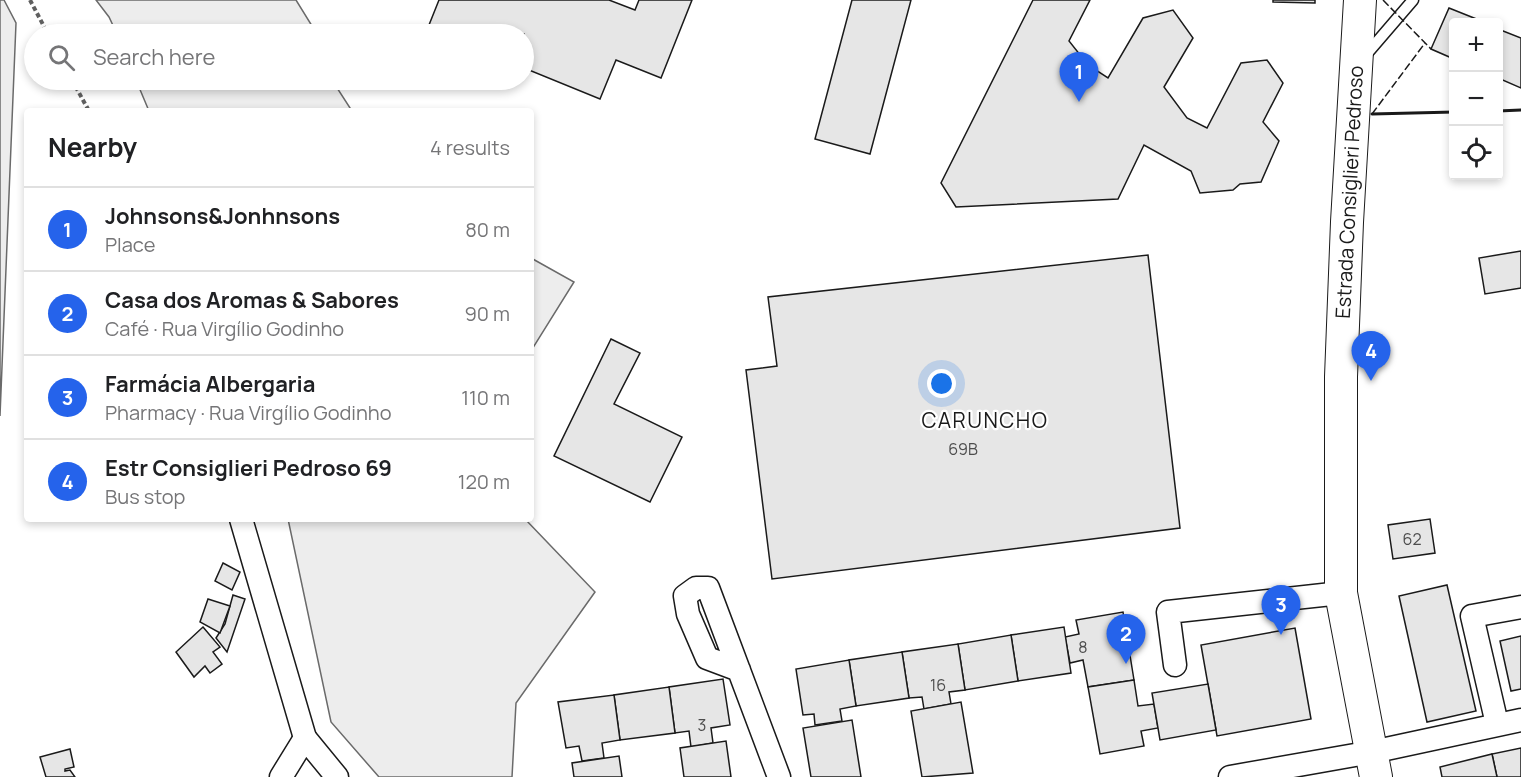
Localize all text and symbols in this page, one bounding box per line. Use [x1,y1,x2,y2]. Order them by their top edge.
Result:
map controls [1449,18,1503,180]
button: + [1449,18,1503,72]
search box [24,24,534,90]
icon: search [45,41,78,74]
text: Search here [93,42,215,72]
pin: 1 [1060,52,1098,102]
street label: Estrada Consiglieri Pedroso [1329,65,1369,319]
button: − [1449,72,1503,126]
button: locate [1449,126,1503,180]
text: Nearby [48,129,137,165]
text: 4 results [430,134,510,161]
text: Johnsons&Jonhnsons [105,201,340,231]
text: 1 [63,216,72,243]
text: 80 m [465,216,510,243]
text: Place [105,231,155,258]
text: Casa dos Aromas & Sabores [105,285,399,315]
text: 2 [62,300,73,327]
text: 90 m [464,300,510,327]
text: Café · Rua Virgílio Godinho [105,315,344,342]
pin: 4 [1352,332,1390,381]
text: Farmácia Albergaria [105,369,315,399]
your location [927,369,956,398]
text: 3 [62,384,73,411]
text: 110 m [461,384,510,411]
text: Pharmacy · Rua Virgílio Godinho [105,399,392,426]
district label: CARUNCHO [922,406,1048,434]
house number: 69B [948,438,978,460]
text: Estr Consiglieri Pedroso 69 [105,453,392,483]
text: 4 [61,468,74,495]
text: 120 m [458,468,510,495]
text: Bus stop [105,483,185,510]
house number: 62 [1402,528,1422,550]
pin: 3 [1262,586,1300,635]
pin: 2 [1106,614,1146,664]
house number: 8 [1078,636,1088,658]
house number: 16 [930,674,946,696]
house number: 3 [698,714,706,736]

